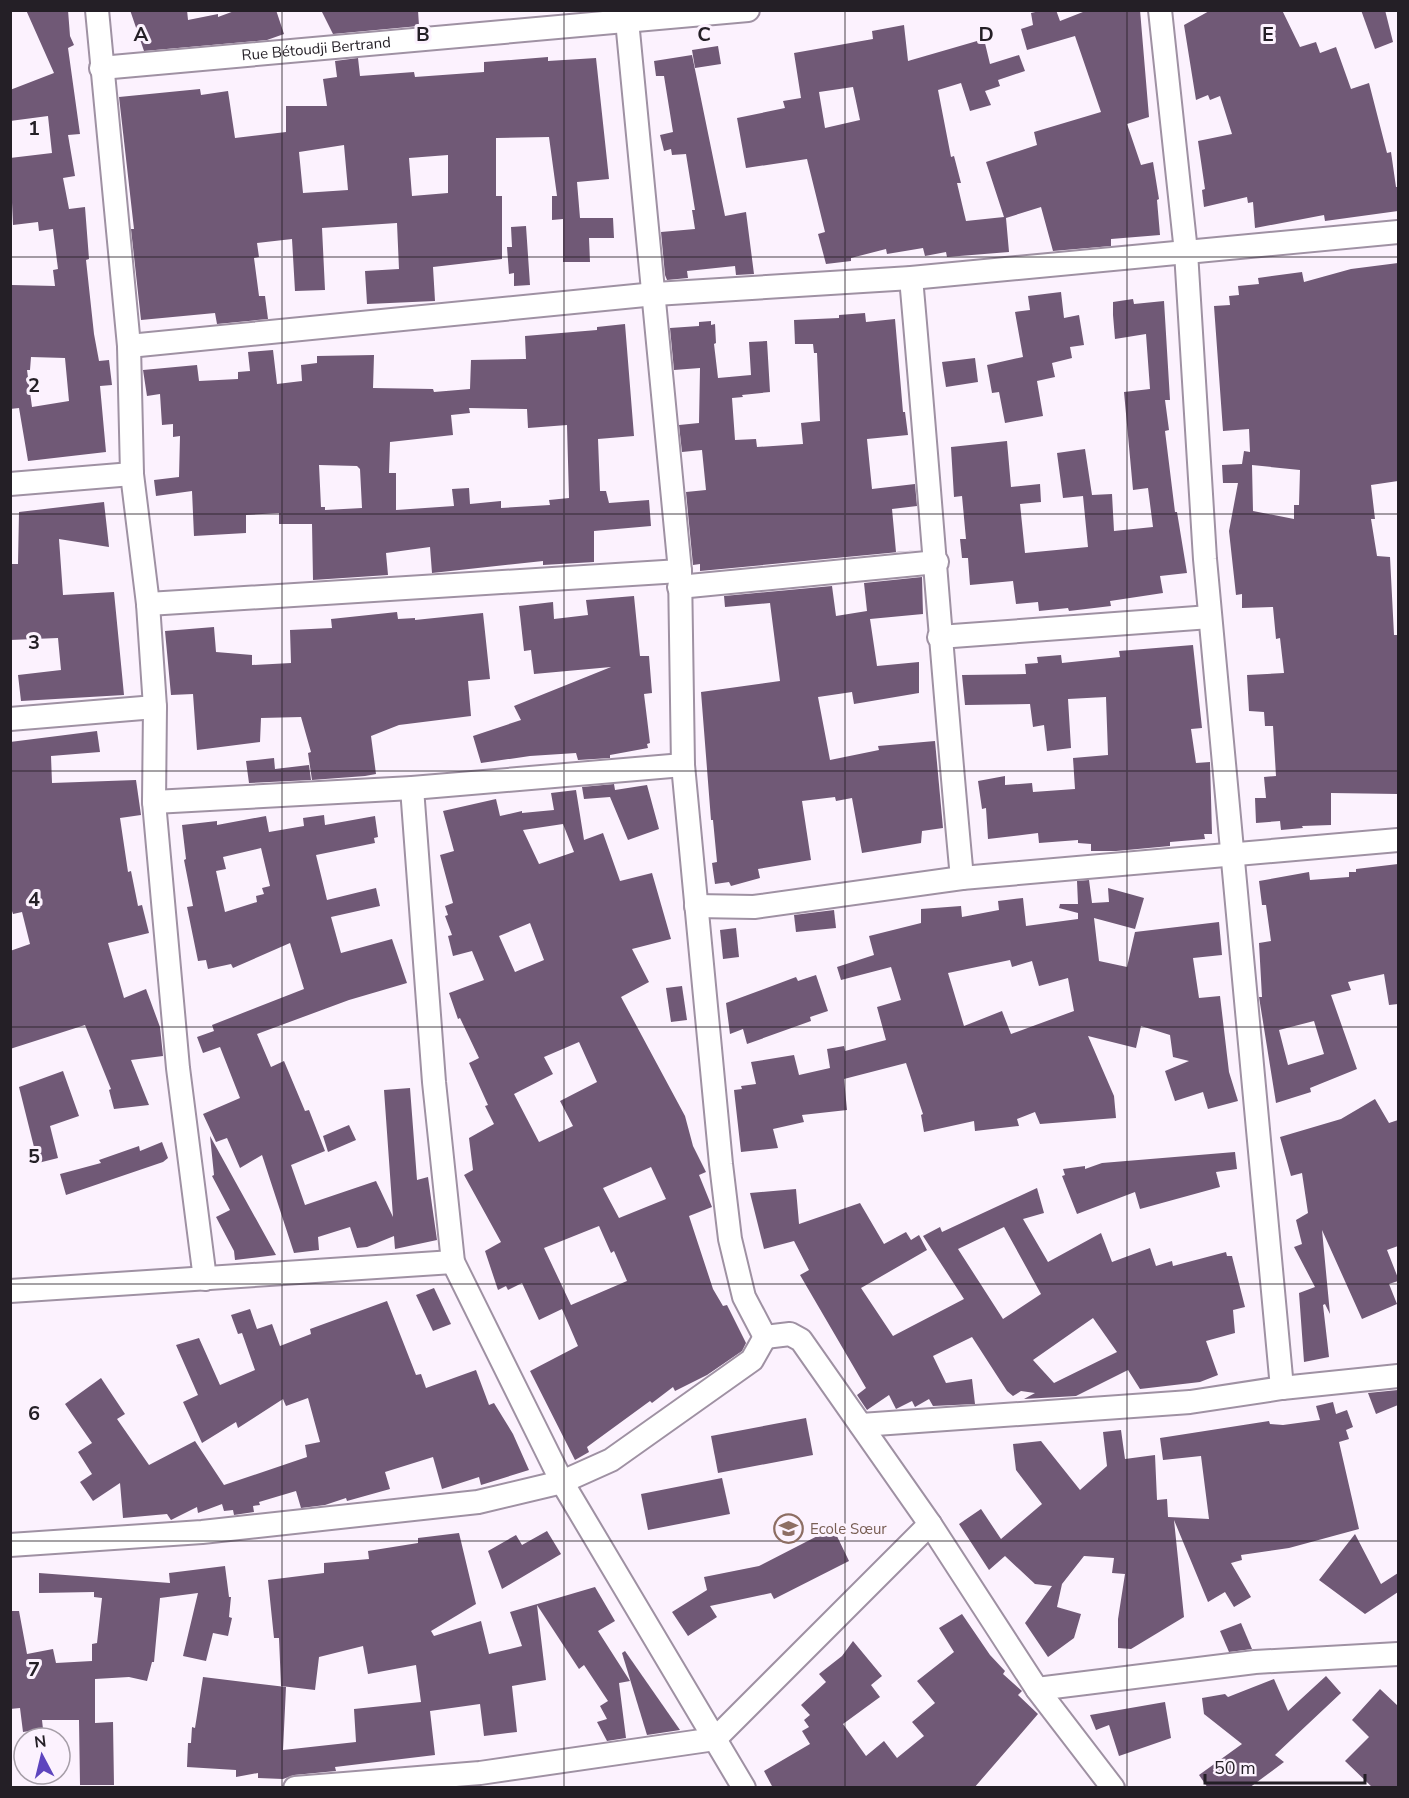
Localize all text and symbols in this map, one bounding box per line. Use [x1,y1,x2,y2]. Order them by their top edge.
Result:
text: A [134,21,149,48]
text: B [416,21,430,48]
text: C [697,21,711,48]
text: D [978,21,994,48]
text: E [1262,21,1274,48]
street label: Rue Bétoudji Bertrand [241,32,392,65]
text: 1 [28,115,40,142]
text: 2 [28,372,40,399]
text: 3 [28,629,40,656]
text: 4 [28,886,40,913]
text: 5 [28,1143,40,1170]
text: 6 [28,1400,40,1427]
school or university icon: Ecole Sœur [773,1513,805,1545]
place label: Ecole Sœur [810,1519,887,1539]
text: 7 [28,1656,40,1683]
north arrow [12,1726,72,1786]
text: N [33,1730,48,1754]
scale bar [1205,1747,1366,1785]
text: 50 m [1214,1756,1256,1780]

